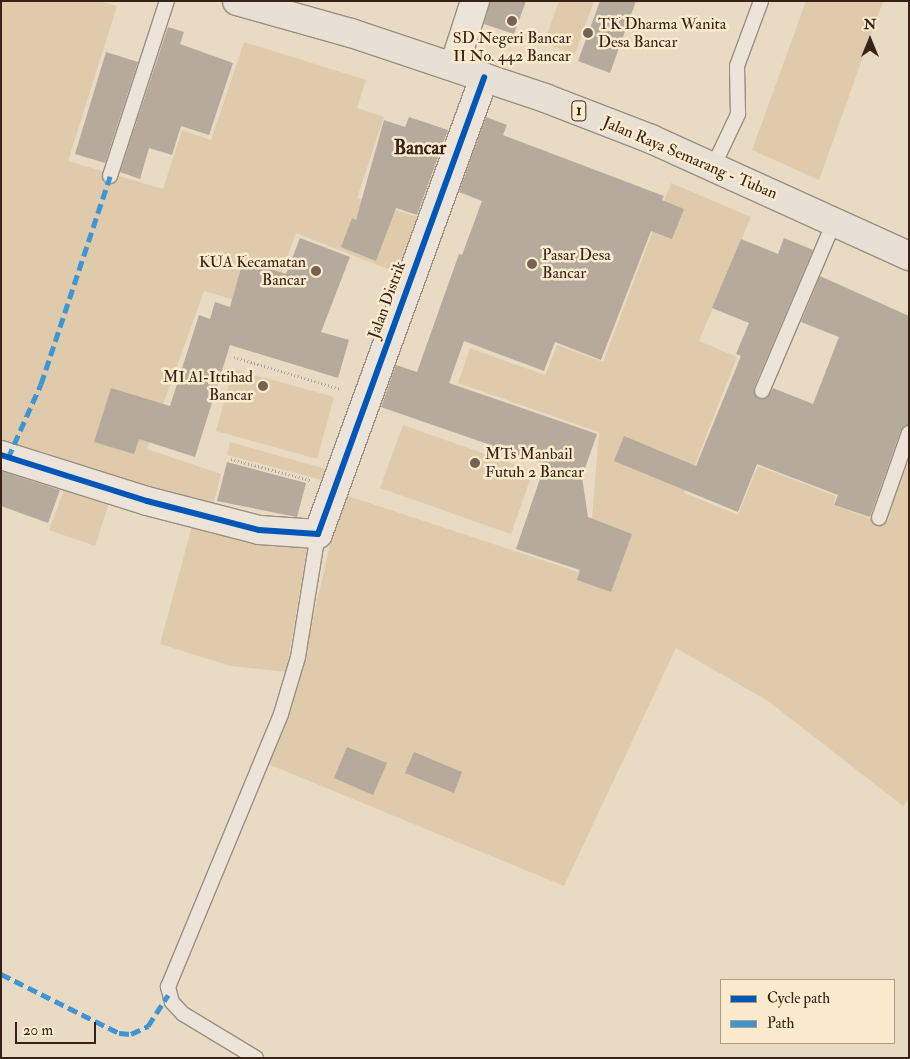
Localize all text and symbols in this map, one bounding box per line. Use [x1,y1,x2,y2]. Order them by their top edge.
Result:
place label: TK Dharma Wanita Desa Bancar [598,14,726,52]
marker: SD Negeri Bancar II No. 442 Bancar [506,15,518,27]
north arrow [845,15,895,65]
text: N [864,16,876,33]
marker: TK Dharma Wanita Desa Bancar [582,27,594,39]
place label: SD Negeri Bancar II No. 442 Bancar [453,28,571,66]
road number: 1 [570,98,588,124]
street label: Jalan Raya Semarang - Tuban [600,112,780,204]
district label: Bancar [394,138,446,160]
place label: Pasar Desa Bancar [542,245,611,283]
place label: KUA Kecamatan Bancar [199,252,306,290]
marker: Pasar Desa Bancar [526,258,538,270]
street label: Jalan Distrik [364,259,410,341]
marker: KUA Kecamatan Bancar [310,265,322,277]
place label: MI Al-Ittihad Bancar [163,367,253,405]
marker: MI Al-Ittihad Bancar [257,380,269,392]
place label: MTs Manbail Futuh 2 Bancar [485,444,584,482]
marker: MTs Manbail Futuh 2 Bancar [469,457,481,469]
legend [720,979,895,1044]
text: Cycle path [767,989,830,1008]
scale bar [18,1012,99,1044]
text: Path [767,1014,794,1033]
text: 20 m [23,1021,53,1040]

